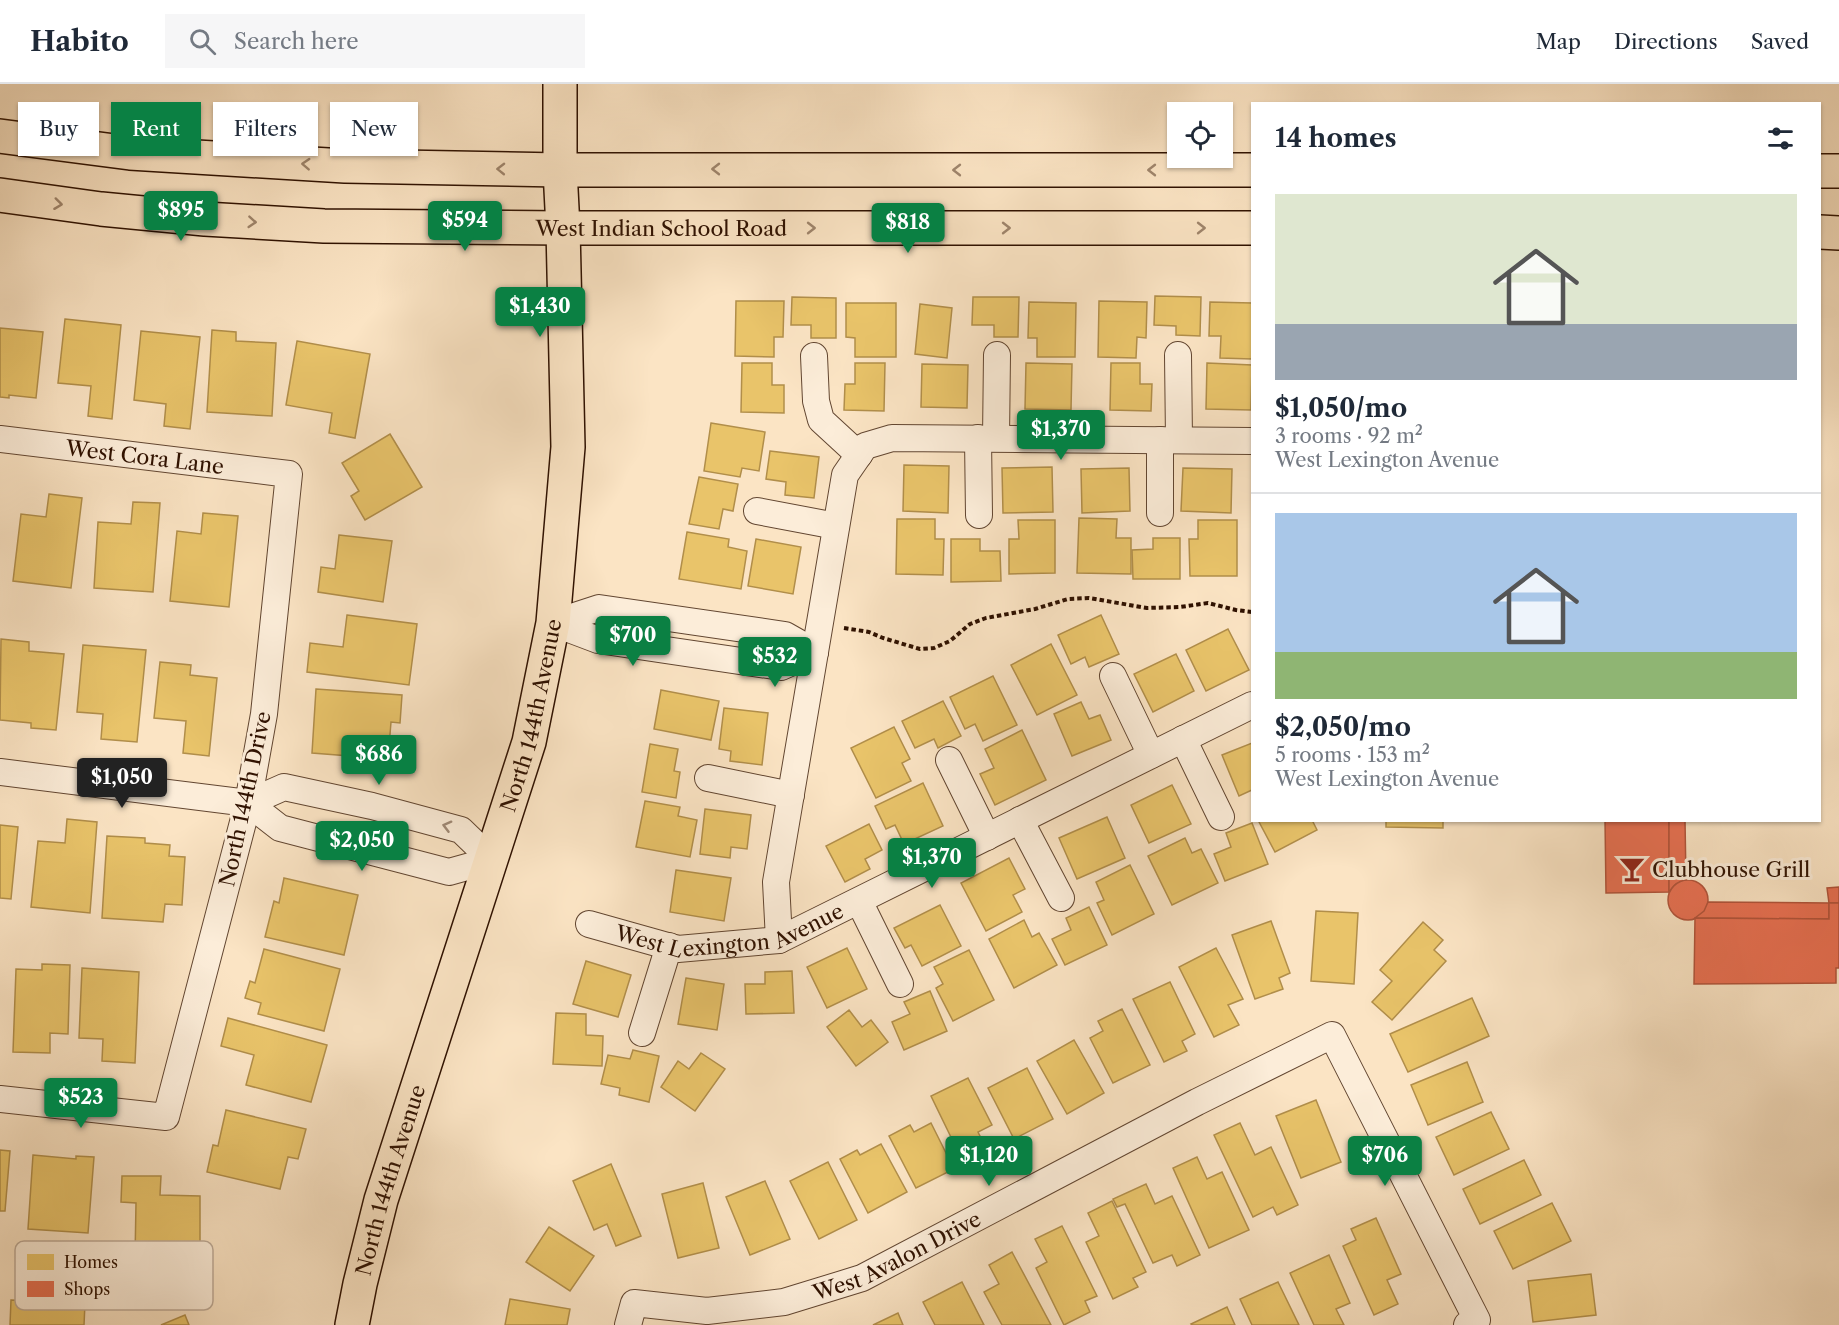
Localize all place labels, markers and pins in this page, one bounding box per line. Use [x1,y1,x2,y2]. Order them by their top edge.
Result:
pin: $895 [145,191,217,242]
pin: $594 [429,201,501,252]
pin: $818 [872,203,944,254]
pin: $1,430 [491,287,589,338]
pin: $1,370 [1012,410,1110,461]
pin: $700 [597,616,669,667]
pin: $532 [739,637,811,688]
pin: $686 [343,735,415,786]
pin: $1,050 [73,758,171,809]
pin: $2,050 [313,821,411,872]
pin: $1,370 [883,838,981,889]
bar icon: Clubhouse Grill [1617,854,1647,884]
place label: Clubhouse Grill [1652,857,1810,882]
pin: $523 [45,1078,117,1129]
pin: $1,120 [940,1136,1038,1187]
pin: $706 [1349,1136,1421,1187]

